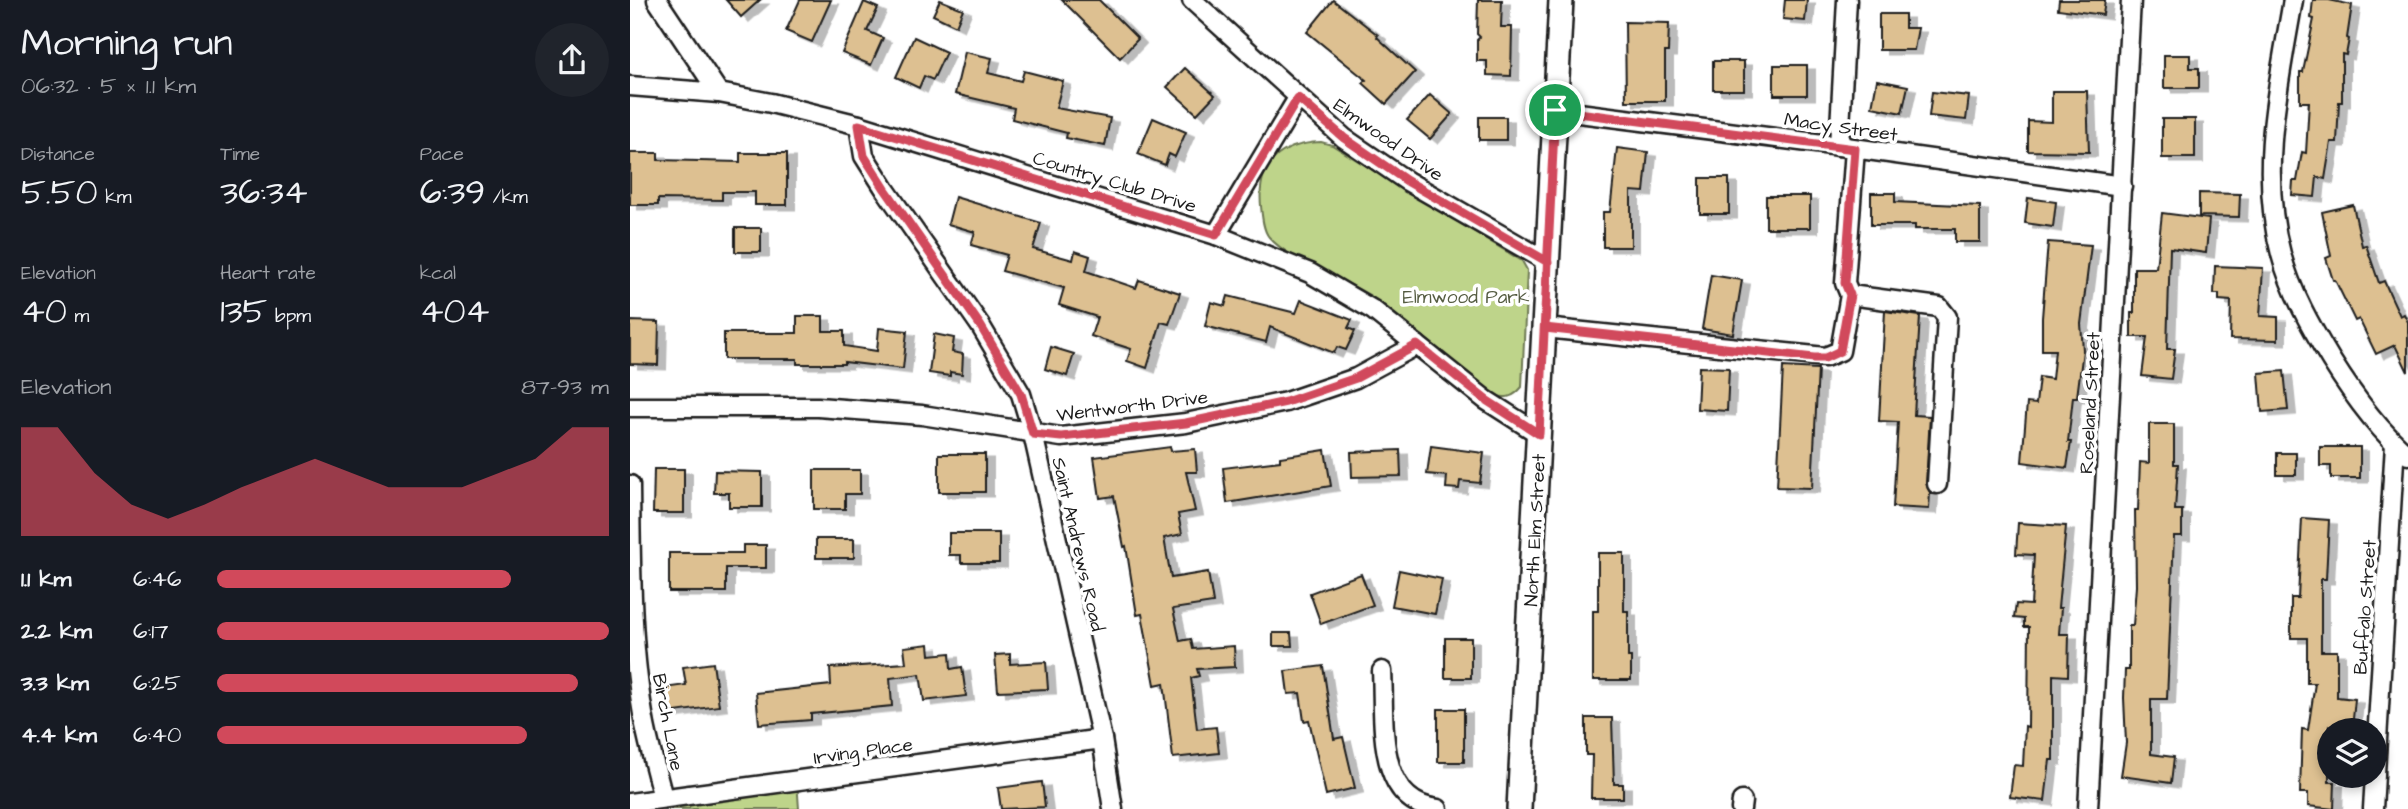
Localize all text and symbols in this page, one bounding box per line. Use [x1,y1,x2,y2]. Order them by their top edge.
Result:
text: Morning run [21,18,233,70]
button: share [535,23,609,97]
text: 06:32 · 5 × 1.1 km [21,70,196,102]
pin [1525,80,1585,140]
icon: arrive [1536,91,1574,129]
street label: Elmwood Drive [1328,92,1449,188]
street label: Macy Street [1782,106,1899,150]
text: Distance [21,141,95,168]
text: Time [220,141,260,168]
text: Pace [420,141,464,168]
street label: Country Club Drive [1029,145,1200,221]
text: 5.50 [21,168,98,217]
text: 36:34 [220,168,308,217]
text: 6:39 [420,168,485,217]
text: km [98,184,132,211]
text: /km [485,184,528,211]
text: Elevation [21,260,96,287]
text: Heart rate [220,260,316,287]
text: kcal [420,260,456,287]
park label: Elmwood Park [1402,284,1530,311]
text: 40 [21,287,67,336]
text: 135 [220,287,267,336]
text: 404 [420,287,489,336]
text: m [67,303,89,330]
text: bpm [267,303,311,330]
street label: Roseland Street [2073,331,2108,475]
text: Elevation [21,371,112,403]
text: 87–93 m [521,371,609,403]
street label: Wentworth Drive [1055,384,1209,429]
street label: North Elm Street [1518,453,1553,607]
street label: Saint Andrews Road [1044,455,1111,634]
street label: Buffalo Street [2347,538,2384,676]
text: 1.1 km [21,563,71,595]
text: 6:46 [133,563,181,595]
text: 2.2 km [21,615,92,647]
text: 6:17 [133,615,168,647]
text: 3.3 km [21,667,89,699]
text: 6:25 [133,667,181,699]
street label: Birch Lane [645,671,690,773]
map controls [2317,718,2387,788]
button: layers [2317,718,2387,788]
text: 4.4 km [21,719,97,751]
text: 6:40 [133,719,181,751]
street label: Irving Place [812,731,915,773]

